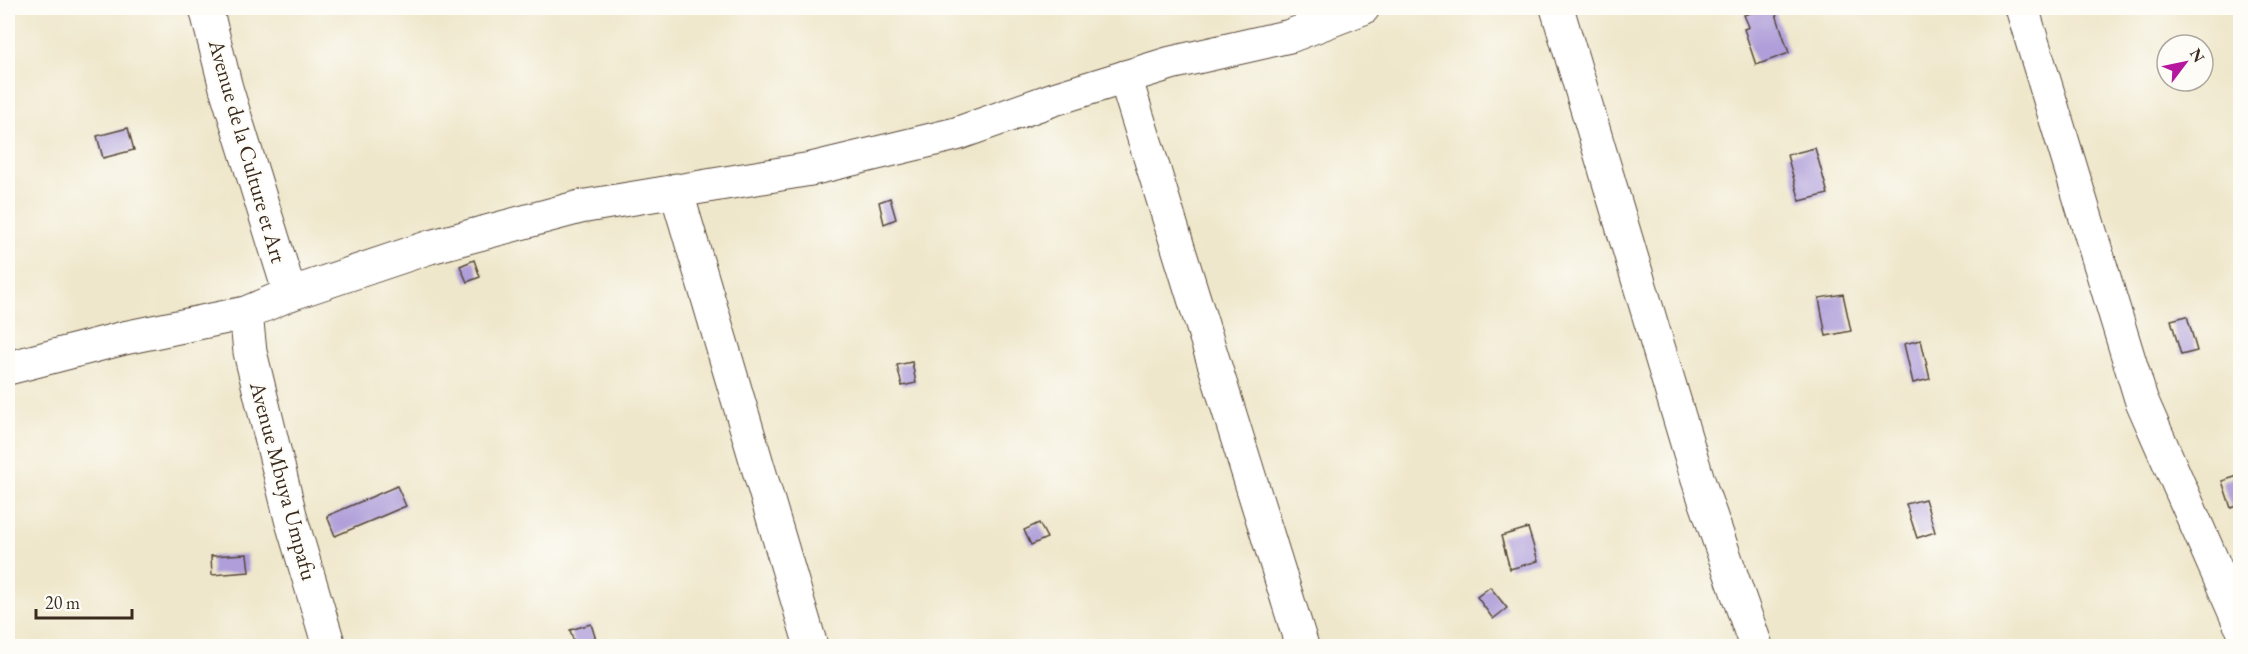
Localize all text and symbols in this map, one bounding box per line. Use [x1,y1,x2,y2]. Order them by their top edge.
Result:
north arrow [2155,33,2215,93]
street label: Avenue de la Culture et Art [201,35,293,266]
text: N [2185,44,2210,66]
street label: Avenue Mbuya Umpafu [243,378,324,584]
scale bar [36,582,132,620]
text: 20 m [45,591,80,614]

